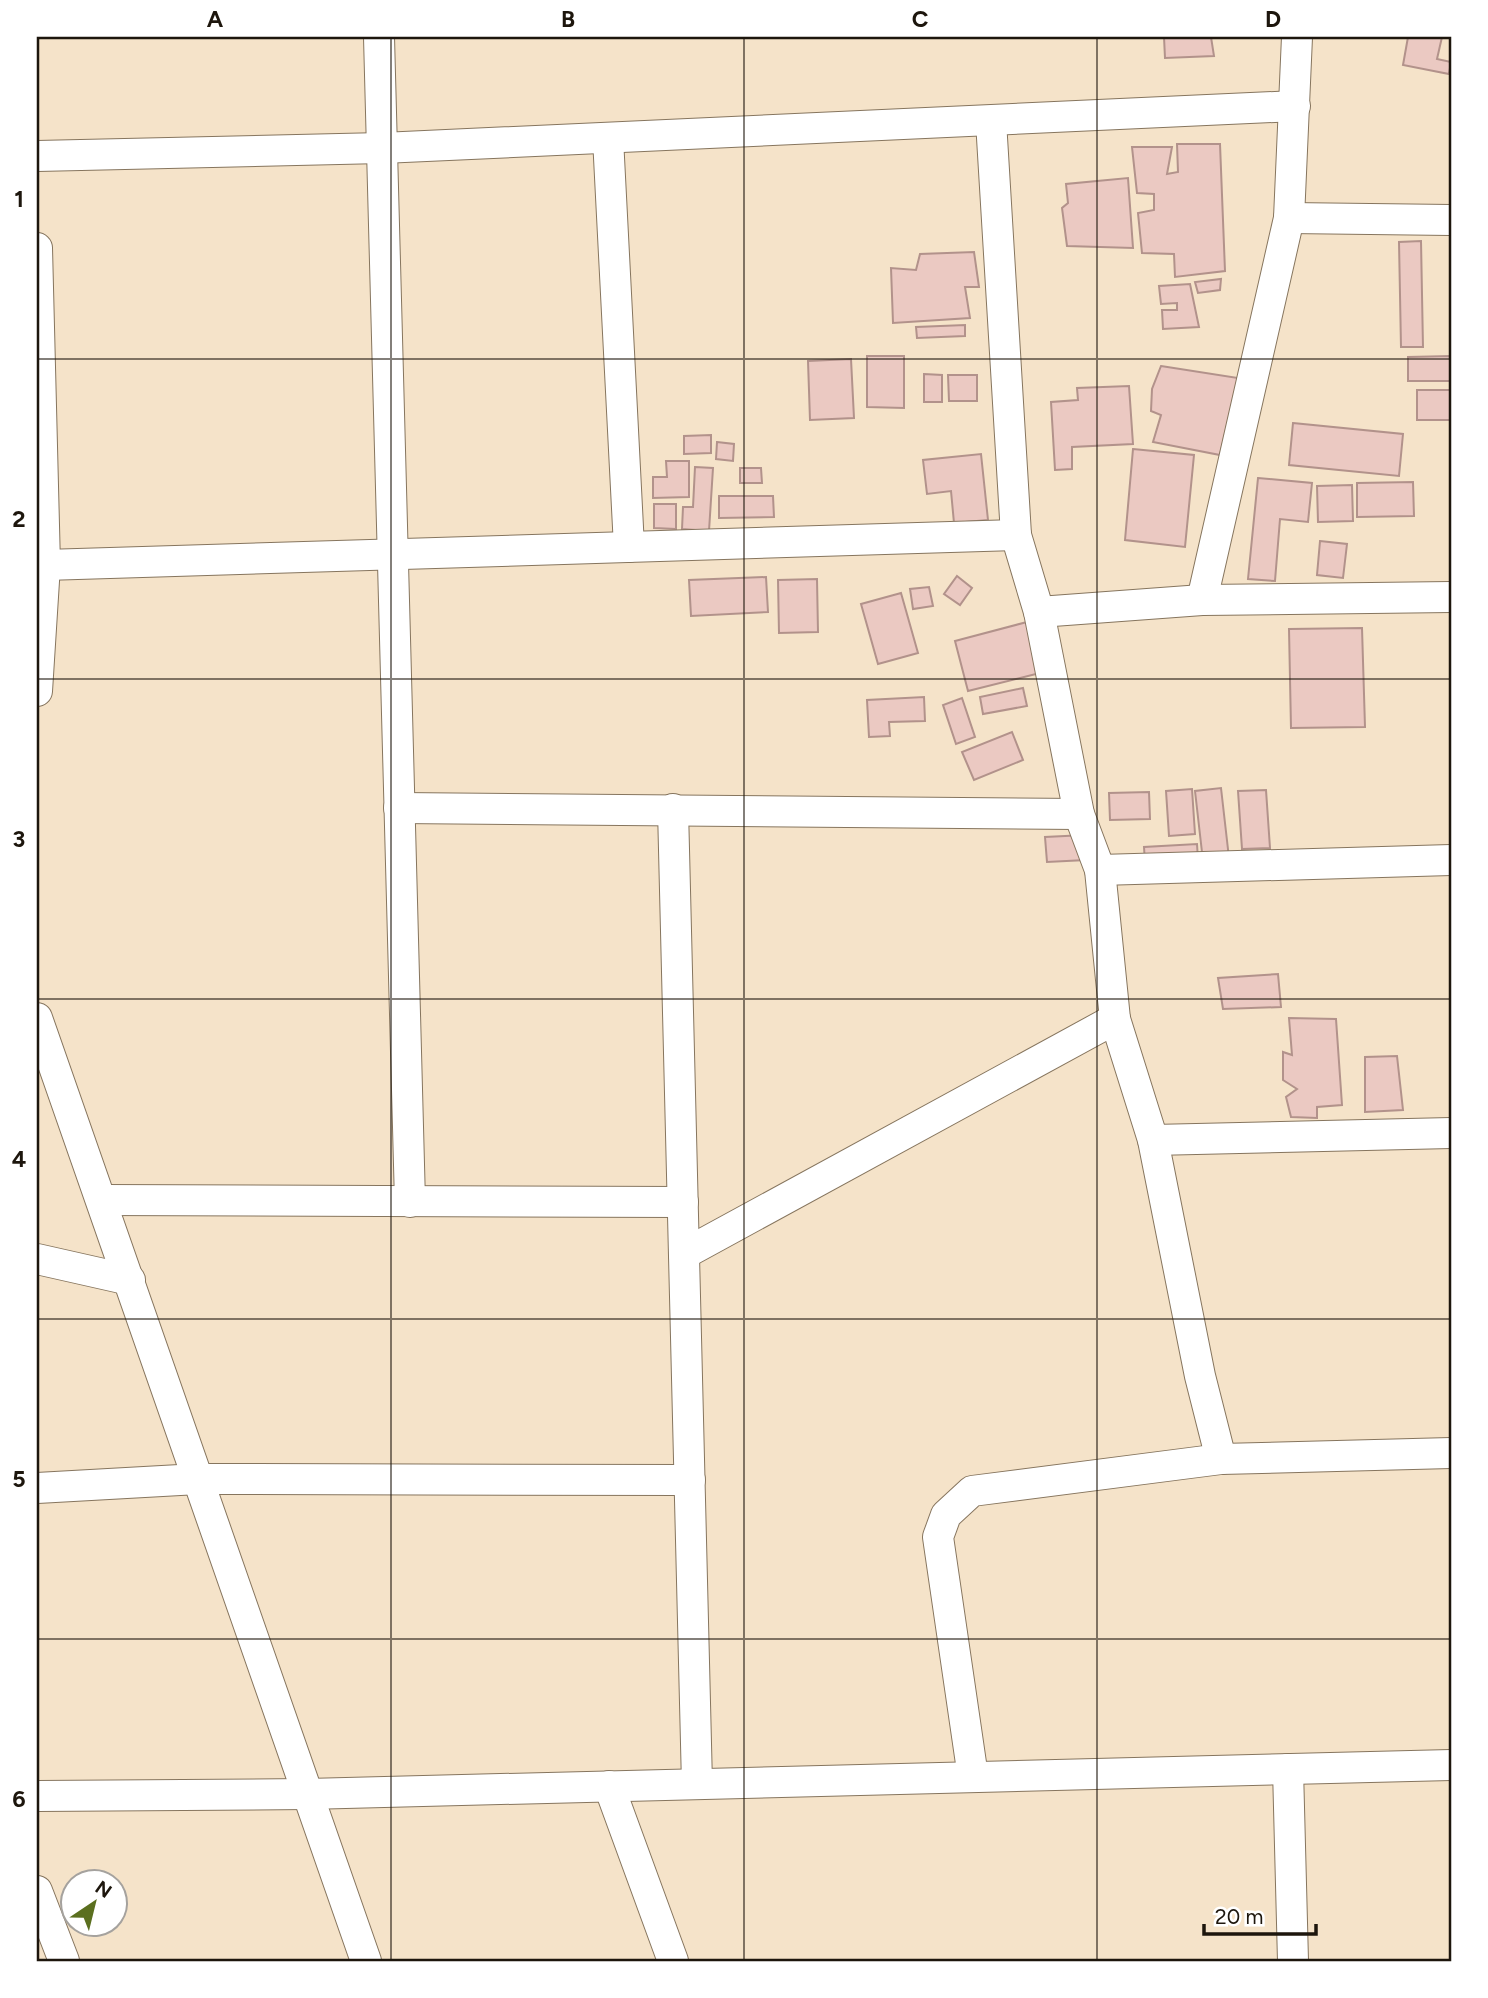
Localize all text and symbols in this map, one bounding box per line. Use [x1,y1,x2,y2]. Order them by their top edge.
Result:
text: A [207,5,224,33]
text: B [561,5,575,33]
text: C [912,5,929,33]
text: D [1265,5,1281,33]
text: 1 [14,185,24,213]
text: 2 [12,505,26,533]
text: 3 [13,825,25,853]
text: 4 [12,1145,26,1173]
text: 5 [12,1465,26,1493]
text: 6 [12,1785,26,1813]
north arrow [60,1868,130,1938]
text: N [91,1876,116,1903]
scale bar [1204,1893,1316,1937]
text: 20 m [1215,1904,1263,1929]

